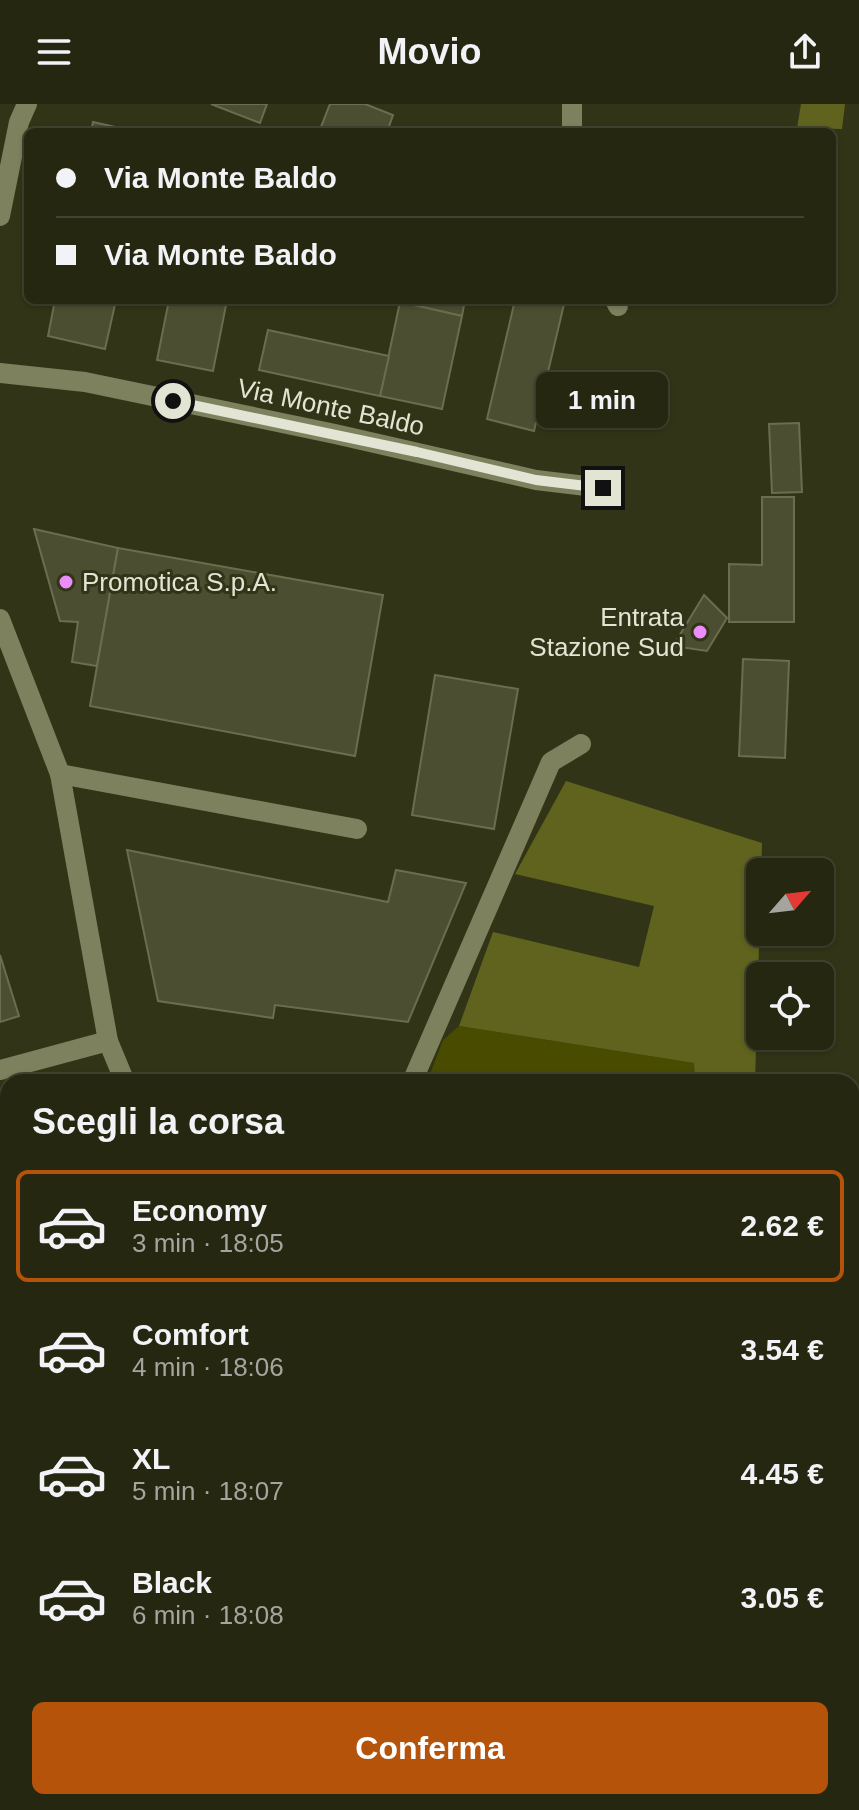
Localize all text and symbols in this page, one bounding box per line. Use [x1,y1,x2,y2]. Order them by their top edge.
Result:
icon: menu [32,30,76,74]
icon: share [783,30,827,74]
text: Movio [378,31,482,72]
text: Via Monte Baldo [104,161,337,194]
text: Via Monte Baldo [104,238,337,271]
callout: 1 min [537,372,669,428]
street label: Via Monte Baldo [235,373,427,441]
route start [155,383,191,419]
text: 1 min [568,385,636,415]
route end [585,470,621,506]
place label: Promotica S.p.A. [82,567,277,597]
marker: Promotica S.p.A. [57,573,75,591]
place label: Entrata Stazione Sud [529,602,685,662]
marker: Entrata Stazione Sud [691,623,709,641]
north arrow [746,858,834,946]
map controls [746,858,834,1050]
button: locate [746,962,834,1050]
text: Scegli la corsa [32,1101,284,1142]
icon: car [36,1190,108,1262]
text: Economy [132,1194,267,1227]
text: 2.62 € [741,1209,824,1242]
text: 3 min · 18:05 [132,1228,284,1258]
icon: car [36,1314,108,1386]
text: Comfort [132,1318,249,1351]
text: 3.54 € [741,1333,824,1366]
text: 4 min · 18:06 [132,1352,284,1382]
icon: car [36,1438,108,1510]
text: XL [132,1442,170,1475]
text: 4.45 € [741,1457,824,1490]
text: 5 min · 18:07 [132,1476,284,1506]
icon: car [36,1562,108,1634]
text: Black [132,1566,212,1599]
text: 3.05 € [741,1581,824,1614]
text: 6 min · 18:08 [132,1600,284,1630]
button: Conferma [32,1702,828,1794]

